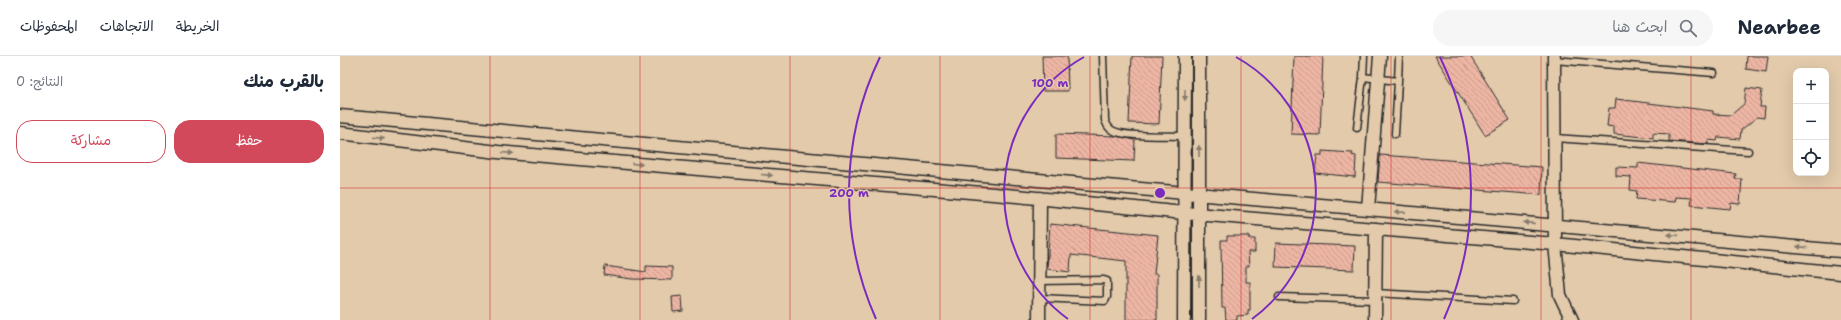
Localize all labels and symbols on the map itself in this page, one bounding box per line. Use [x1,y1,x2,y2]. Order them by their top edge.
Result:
text: 100 m [1032,75,1069,91]
one-way arrow [1182,89,1188,102]
one-way arrow [373,135,385,141]
one-way arrow [1196,144,1202,157]
one-way arrow [502,150,514,157]
one-way arrow [631,161,643,167]
one-way arrow [761,171,773,178]
text: 200 m [829,185,869,201]
centre of rings [1153,186,1167,200]
one-way arrow [1394,208,1406,215]
one-way arrow [1523,220,1535,226]
one-way arrow [1667,232,1679,239]
one-way arrow [1796,244,1808,250]
one-way arrow [1196,274,1202,287]

